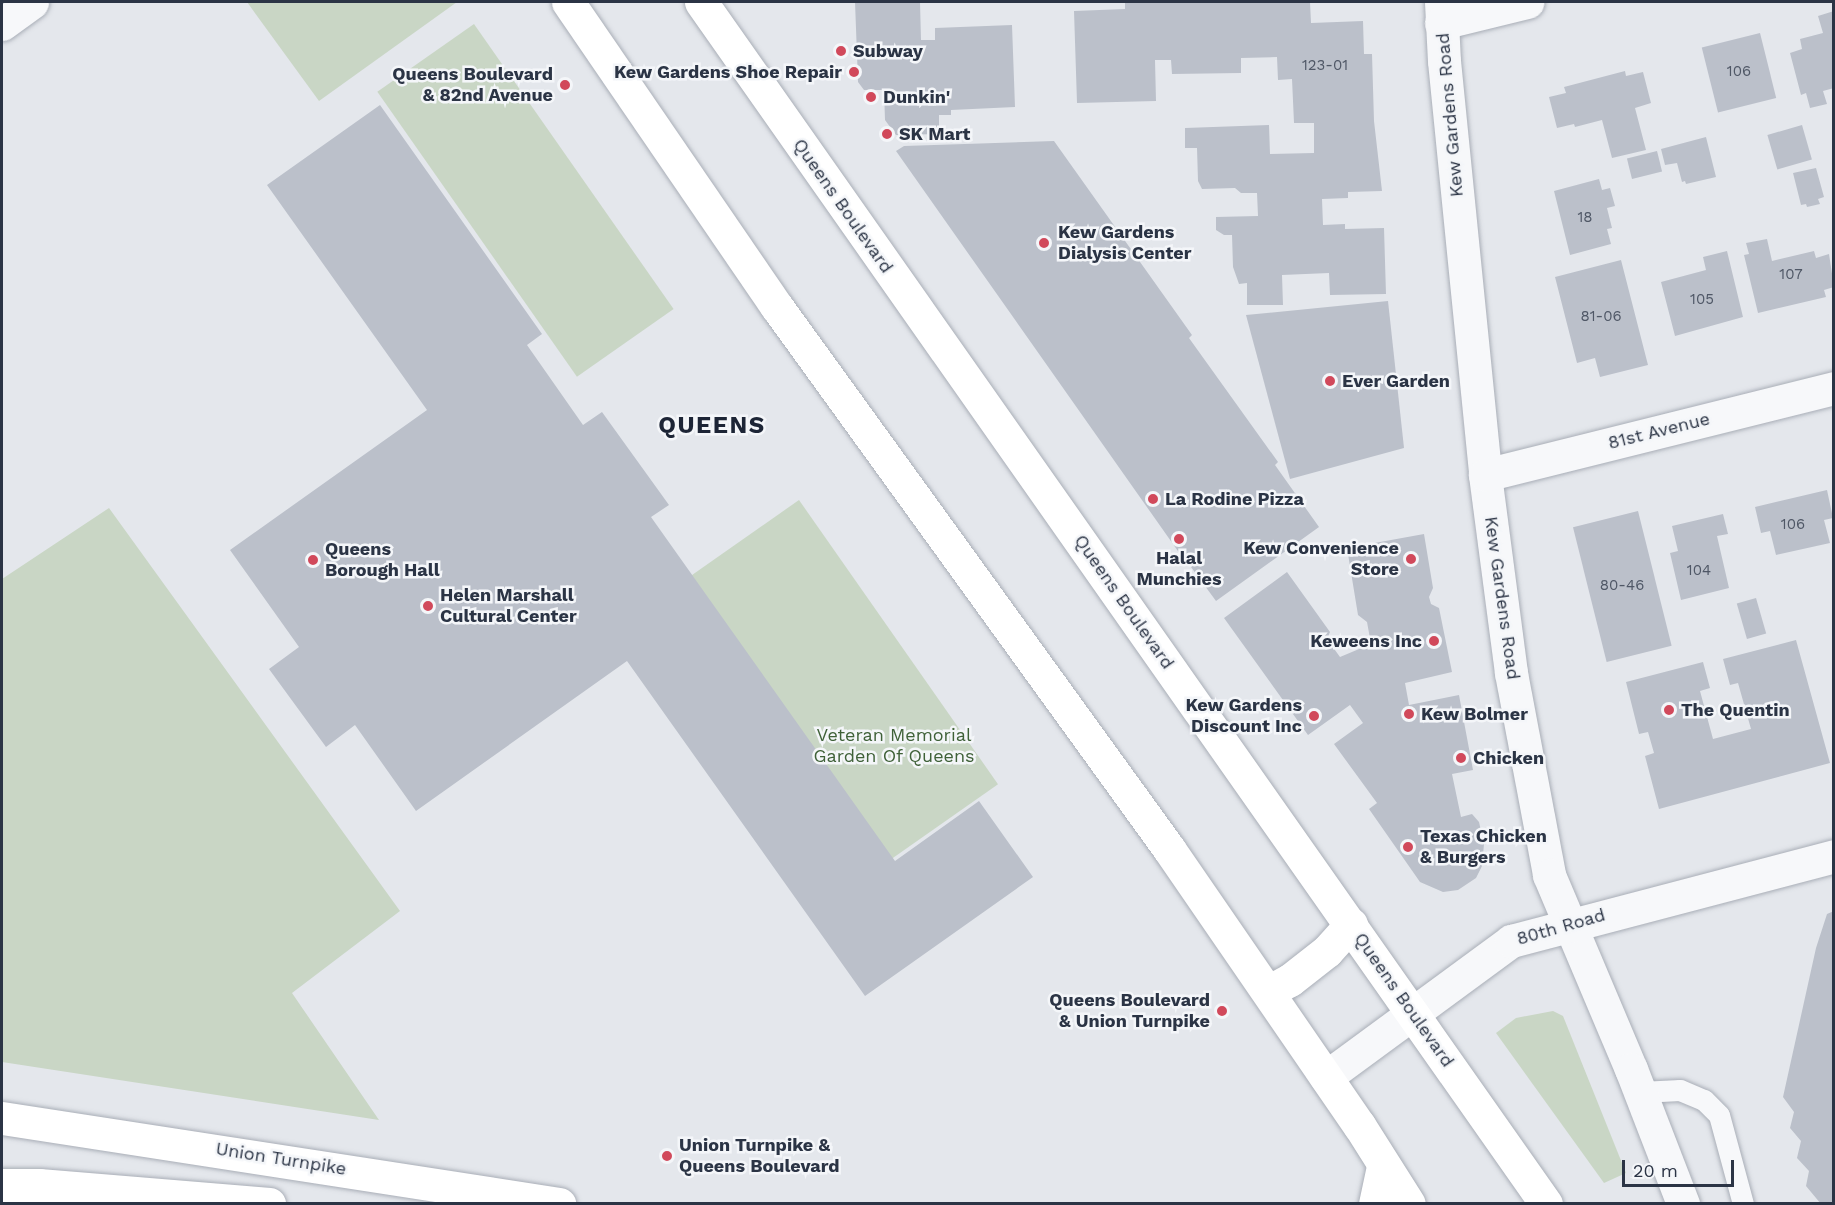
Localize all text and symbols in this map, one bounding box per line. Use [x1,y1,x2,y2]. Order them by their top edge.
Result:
street label: Kew Gardens Road [1432,32,1468,198]
place label: Subway [853,40,923,62]
marker: Subway [834,44,848,58]
house number: 123-01 [1302,57,1348,75]
place label: Kew Gardens Shoe Repair [614,61,842,83]
house number: 106 [1727,63,1751,81]
place label: Queens Boulevard & 82nd Avenue [392,64,553,106]
marker: Kew Gardens Shoe Repair [847,65,861,79]
marker: Queens Boulevard & 82nd Avenue [558,78,572,92]
place label: Dunkin' [883,86,950,108]
marker: Dunkin' [864,90,878,104]
place label: SK Mart [899,123,970,145]
marker: SK Mart [880,127,894,141]
street label: Queens Boulevard [789,135,897,277]
house number: 18 [1577,209,1593,227]
place label: Kew Gardens Dialysis Center [1058,222,1191,264]
marker: Kew Gardens Dialysis Center [1035,234,1053,252]
house number: 107 [1779,266,1803,284]
house number: 105 [1690,291,1714,309]
house number: 81-06 [1580,308,1622,326]
place label: Ever Garden [1342,370,1450,392]
marker: Ever Garden [1323,374,1337,388]
street label: 81st Avenue [1605,408,1713,454]
district label: QUEENS [658,412,766,440]
place label: La Rodine Pizza [1165,488,1304,510]
marker: La Rodine Pizza [1146,492,1160,506]
street label: Kew Gardens Road [1480,515,1524,681]
house number: 106 [1781,516,1805,534]
street label: Queens Boulevard [1070,531,1178,673]
marker: Halal Munchies [1172,532,1186,546]
place label: Kew Convenience Store [1243,538,1399,580]
place label: Queens Borough Hall [325,539,440,582]
place label: Halal Munchies [1136,548,1222,590]
marker: Kew Convenience Store [1404,552,1418,566]
marker: Queens Borough Hall [306,553,320,567]
house number: 104 [1687,562,1711,580]
house number: 80-46 [1600,577,1644,595]
place label: Helen Marshall Cultural Center [440,585,577,628]
marker: Helen Marshall Cultural Center [421,599,435,613]
place label: Keweens Inc [1310,630,1422,652]
marker: Keweens Inc [1427,634,1441,648]
place label: Kew Gardens Discount Inc [1185,695,1302,738]
place label: The Quentin [1681,699,1790,721]
place label: Kew Bolmer [1421,703,1528,725]
marker: The Quentin [1662,703,1676,717]
marker: Kew Bolmer [1402,707,1416,721]
marker: Kew Gardens Discount Inc [1307,709,1321,723]
park label: Veteran Memorial Garden Of Queens [813,725,975,768]
place label: Chicken [1473,747,1544,769]
marker: Chicken [1454,751,1468,765]
place label: Texas Chicken & Burgers [1420,826,1547,868]
marker: Texas Chicken & Burgers [1401,840,1415,854]
street label: 80th Road [1514,904,1608,950]
street label: Queens Boulevard [1350,929,1458,1071]
place label: Queens Boulevard & Union Turnpike [1049,990,1210,1032]
marker: Queens Boulevard & Union Turnpike [1215,1004,1229,1018]
place label: Union Turnpike & Queens Boulevard [679,1135,840,1178]
street label: Union Turnpike [214,1138,348,1180]
scale bar [1625,1148,1738,1186]
marker: Union Turnpike & Queens Boulevard [660,1149,674,1163]
text: 20 m [1633,1160,1678,1181]

